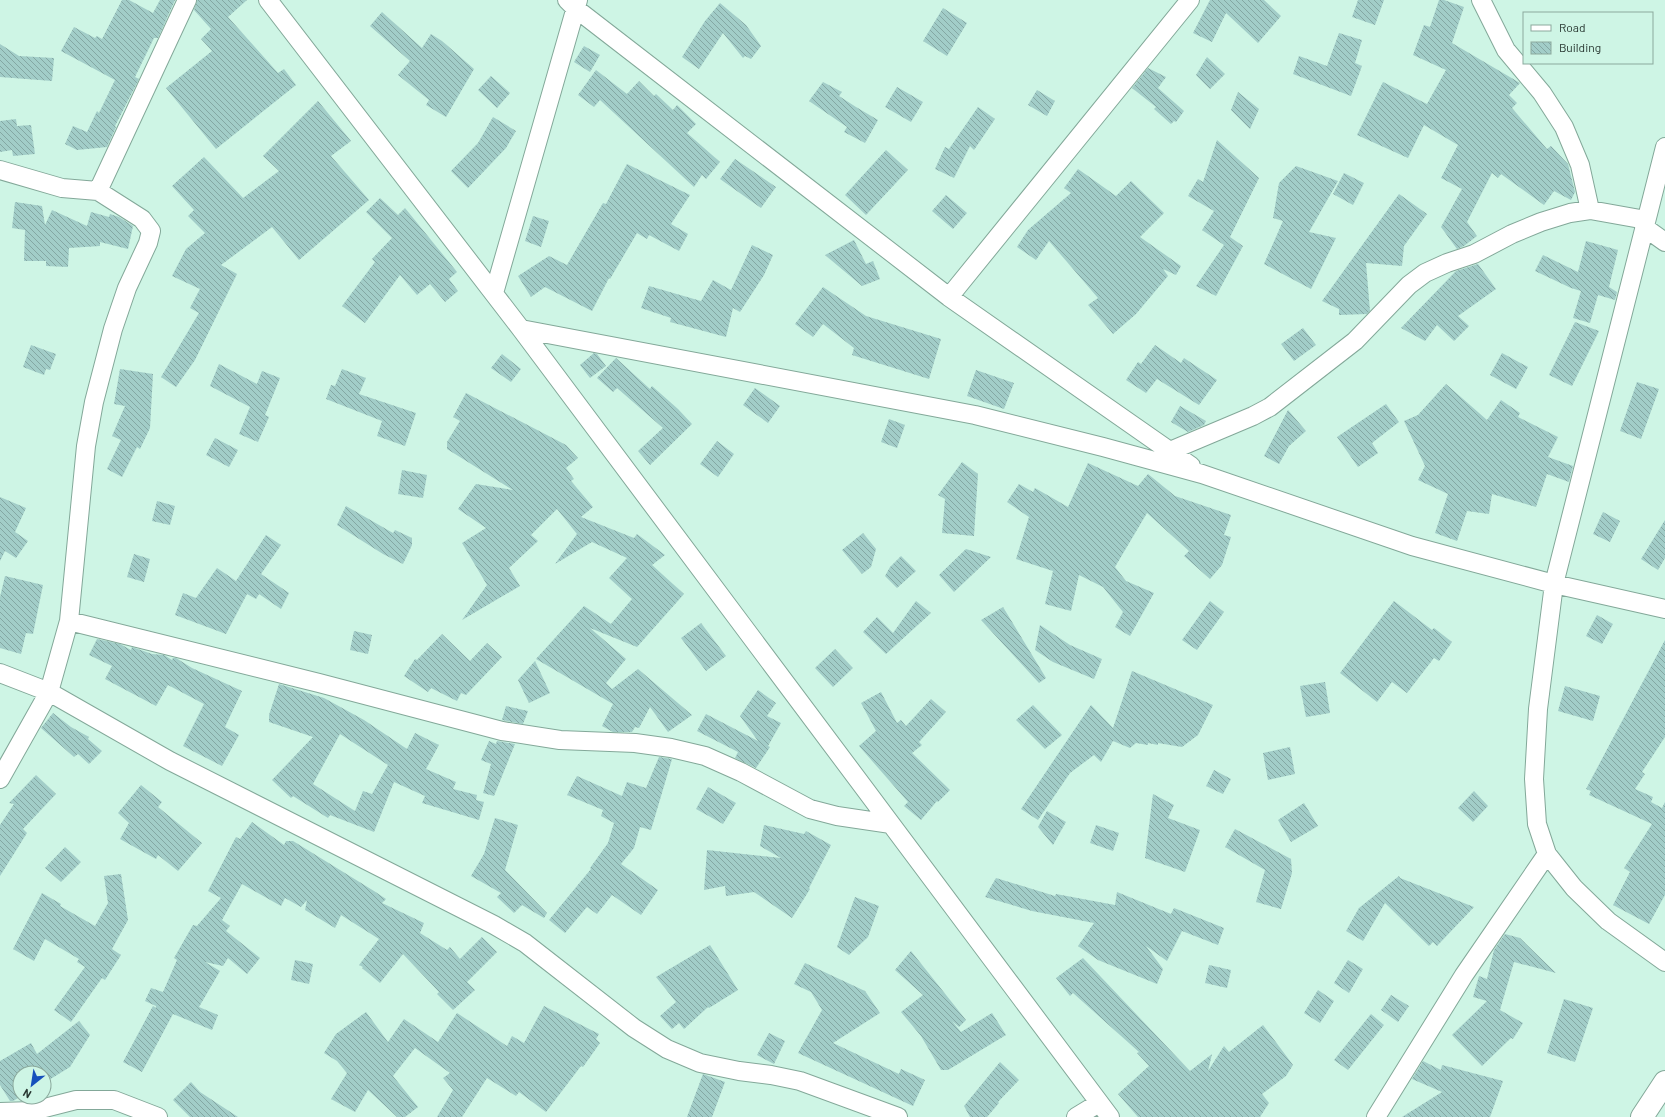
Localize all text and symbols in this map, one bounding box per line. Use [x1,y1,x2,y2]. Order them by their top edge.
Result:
legend [1523,12,1653,64]
text: Road [1559,20,1586,34]
text: Building [1559,40,1601,54]
north arrow [12,1065,52,1105]
text: N [20,1087,33,1102]

